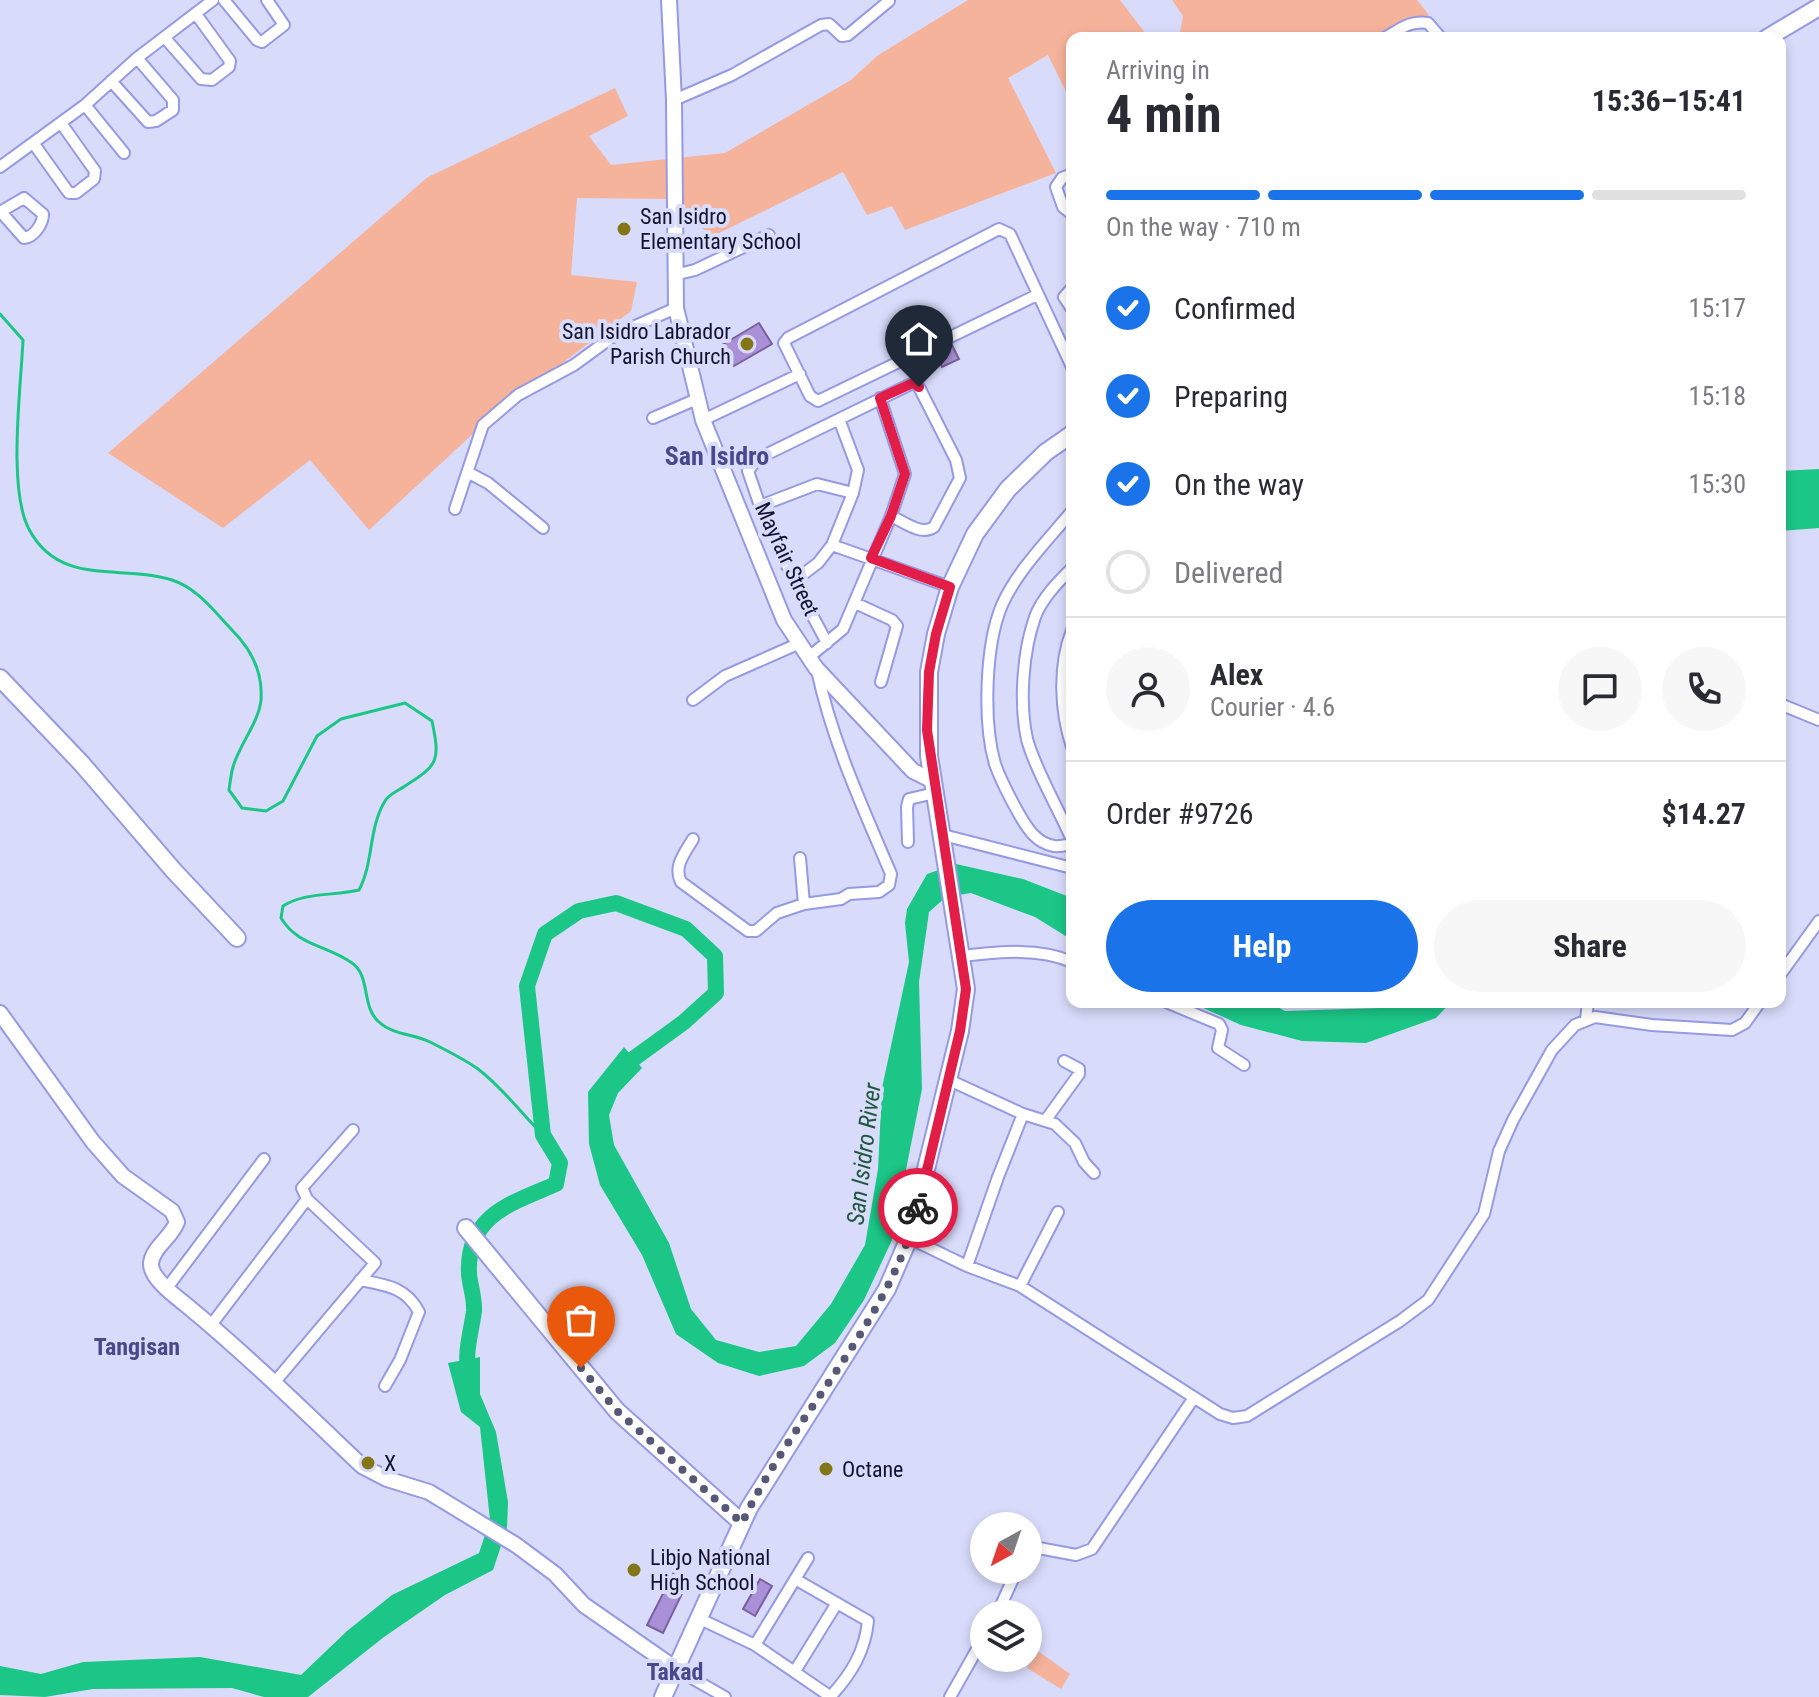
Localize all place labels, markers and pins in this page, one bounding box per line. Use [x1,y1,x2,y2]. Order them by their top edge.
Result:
place label: San Isidro Elementary School [640,204,801,254]
marker: San Isidro Elementary School [615,220,633,238]
pin [885,305,953,387]
place label: San Isidro Labrador Parish Church [562,319,731,369]
marker: San Isidro Labrador Parish Church [738,335,756,353]
pin [547,1286,615,1368]
place label: X [384,1451,396,1476]
marker: X [359,1454,377,1472]
place label: Octane [842,1457,903,1482]
marker: Octane [817,1460,835,1478]
place label: Libjo National High School [650,1545,770,1595]
marker: Libjo National High School [625,1561,643,1579]

